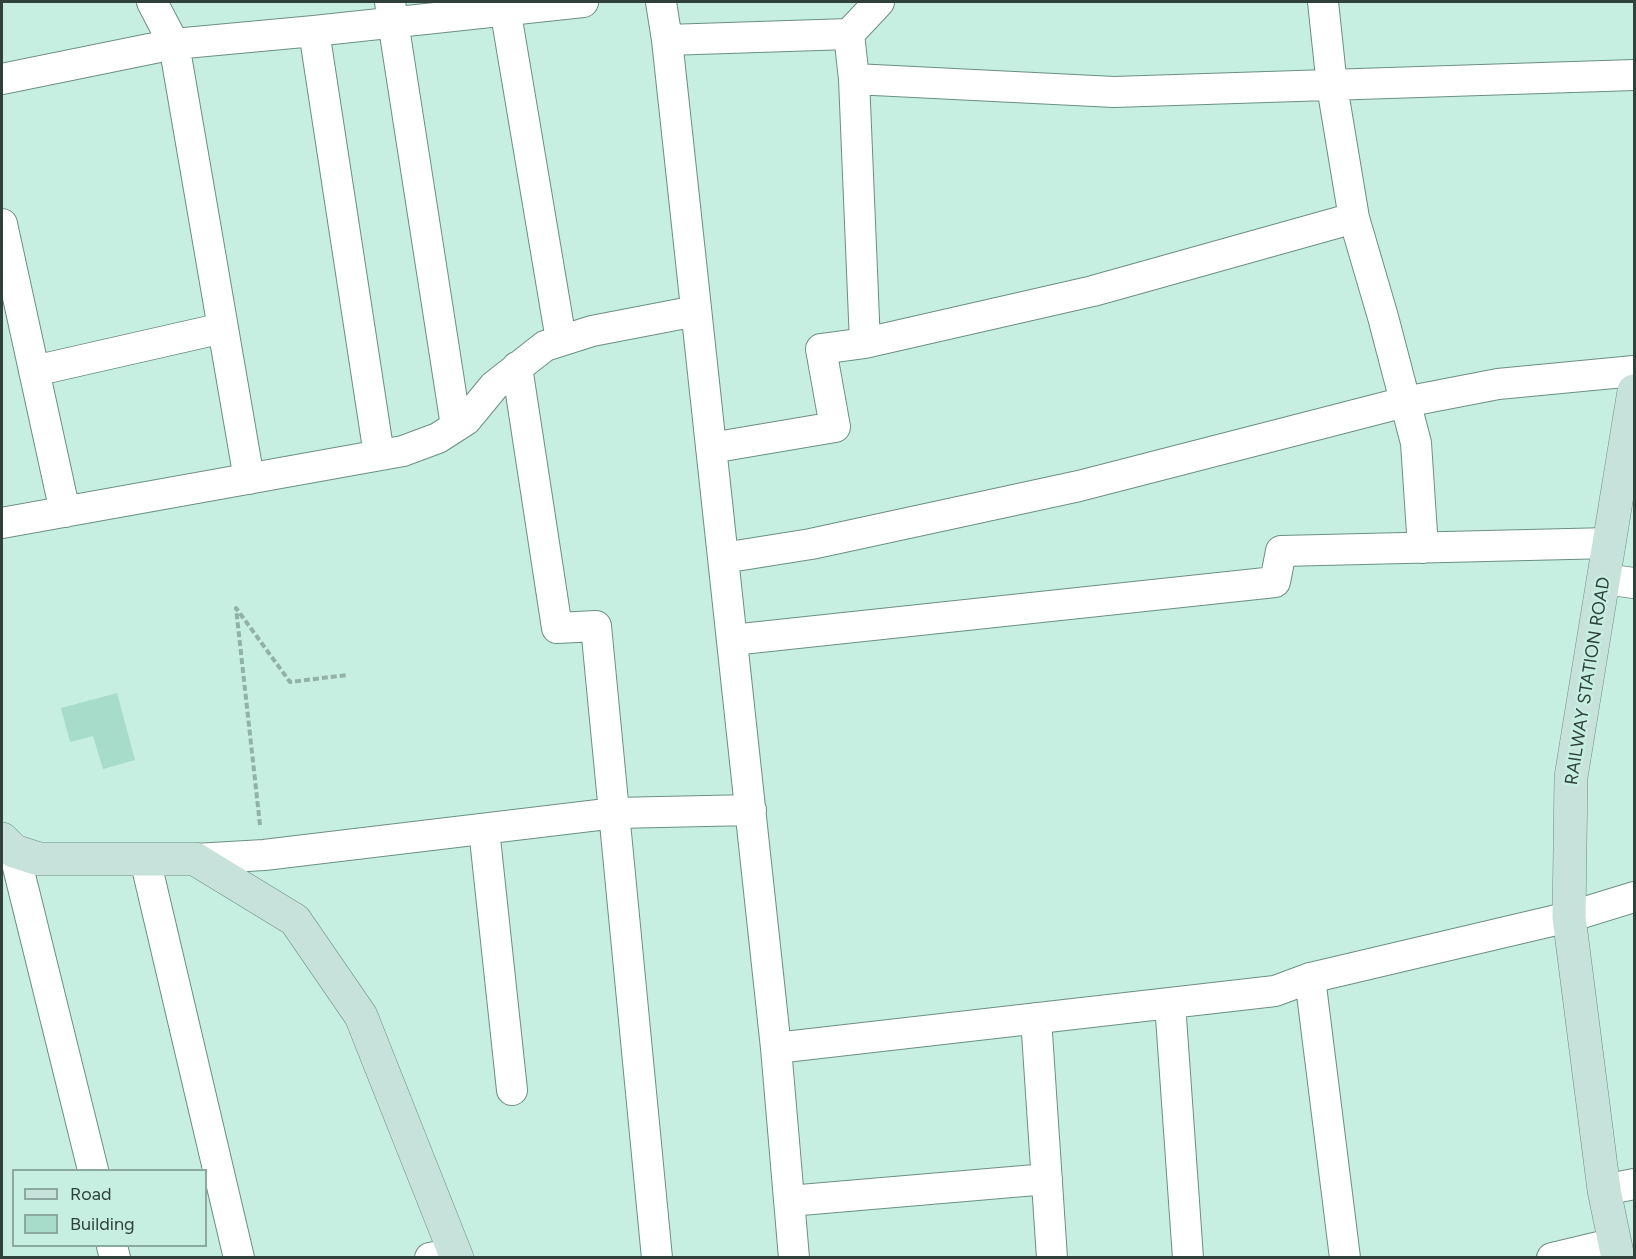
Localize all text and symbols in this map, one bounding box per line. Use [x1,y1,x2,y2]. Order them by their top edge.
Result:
street label: RAILWAY STATION ROAD [1561,575,1615,787]
legend [12,1169,207,1247]
text: Road [70,1183,111,1205]
text: Building [70,1213,135,1235]

